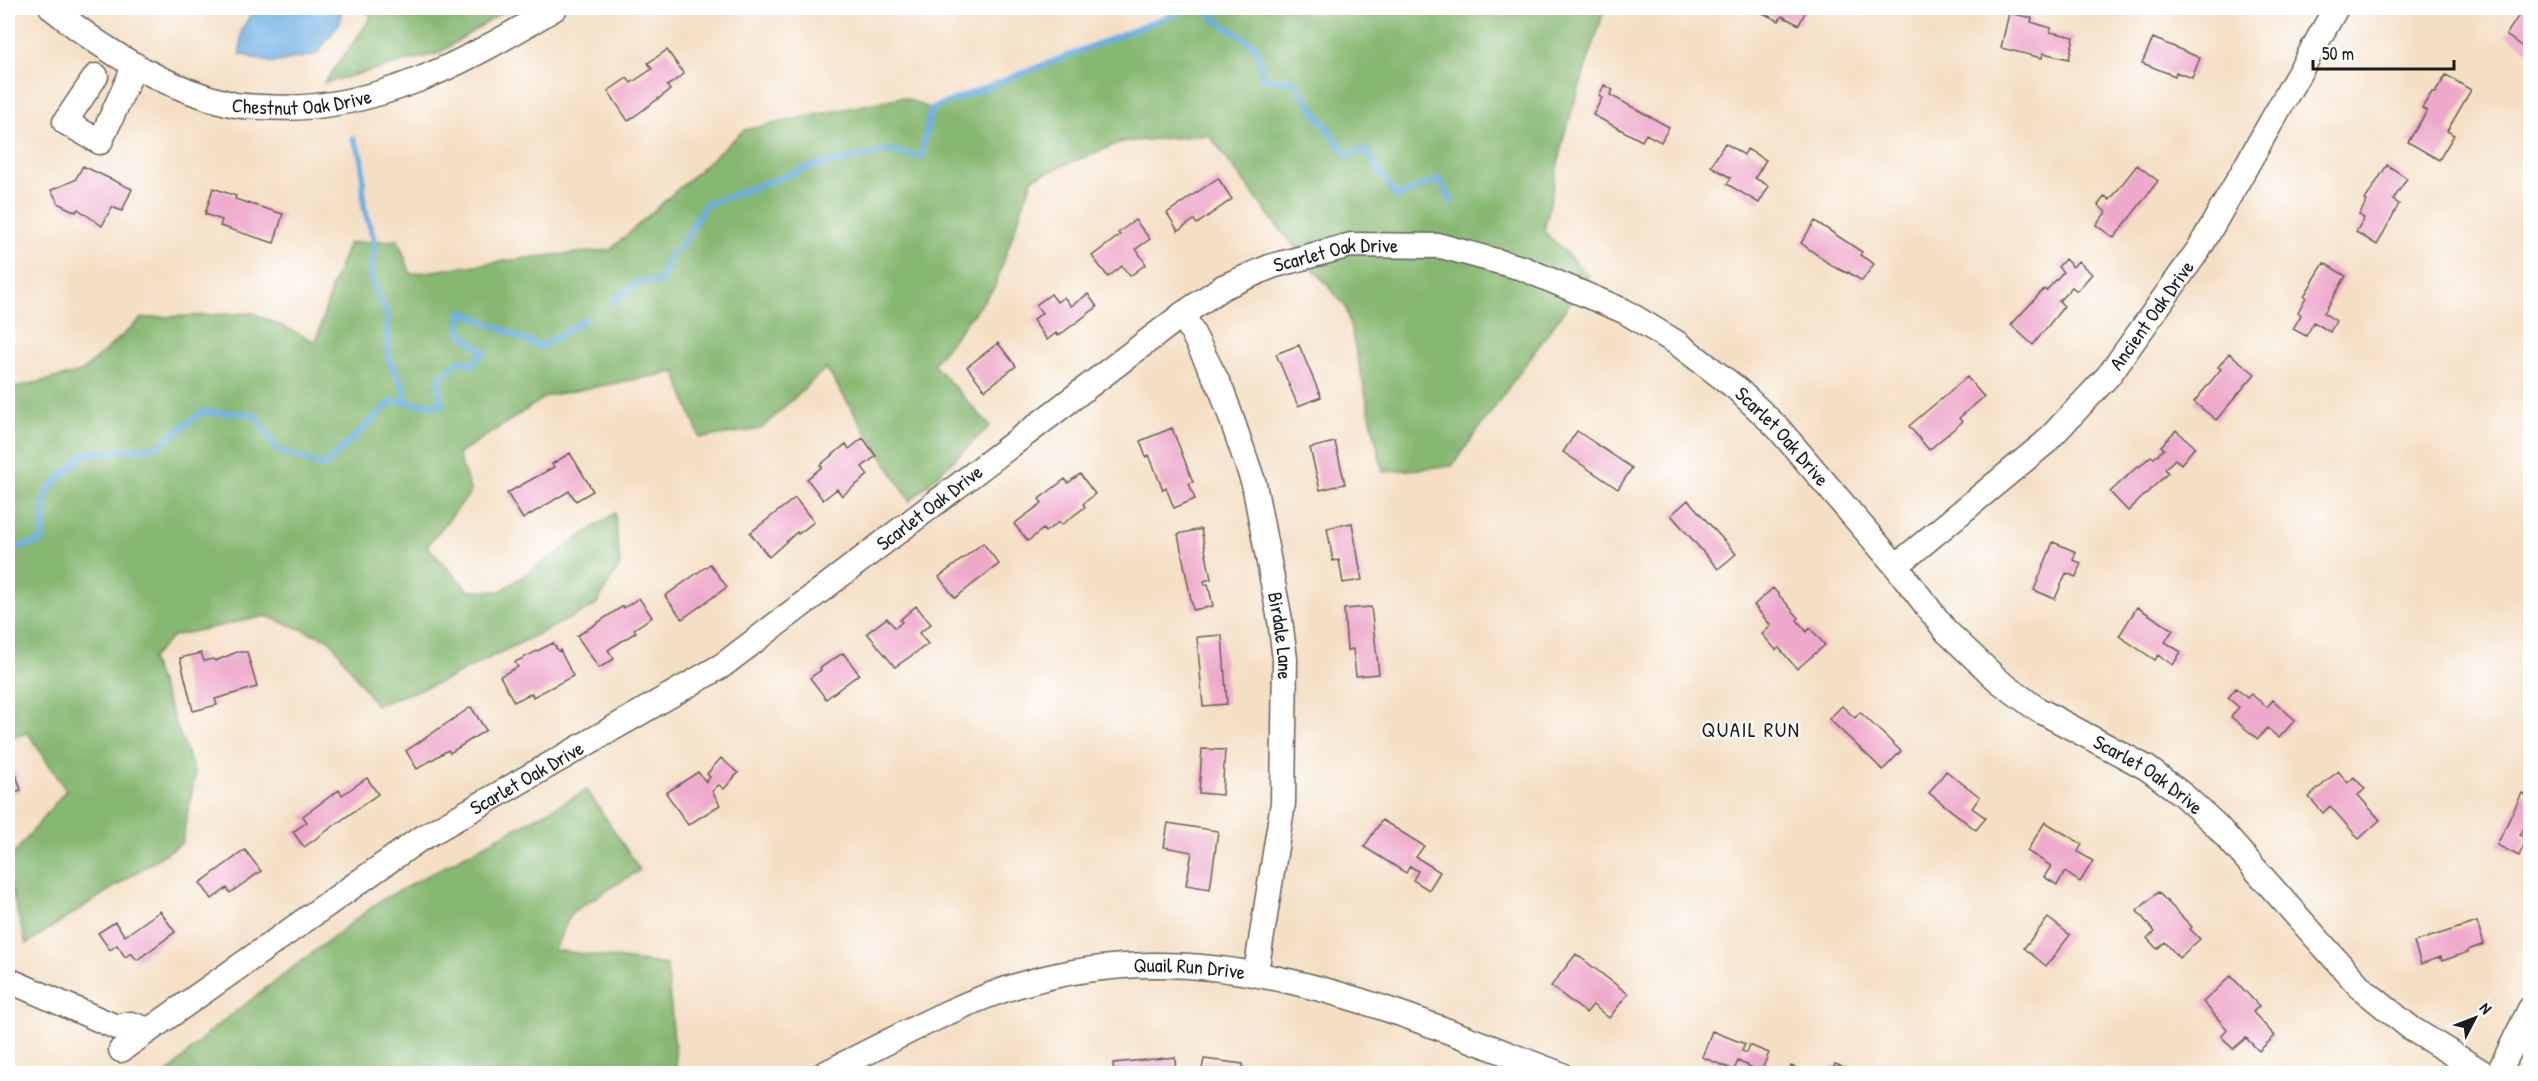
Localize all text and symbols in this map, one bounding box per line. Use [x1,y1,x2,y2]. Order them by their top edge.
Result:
scale bar [2313,33,2454,71]
text: 50 m [2322,41,2354,66]
street label: Chestnut Oak Drive [230,82,374,121]
street label: Scarlet Oak Drive [1270,231,1398,278]
street label: Ancient Oak Drive [2103,255,2200,375]
street label: Scarlet Oak Drive [1730,380,1836,491]
street label: Scarlet Oak Drive [871,458,988,556]
street label: Birdale Lane [1262,590,1299,680]
district label: QUAIL RUN [1702,715,1800,744]
street label: Scarlet Oak Drive [2089,728,2209,820]
street label: Scarlet Oak Drive [465,734,588,821]
street label: Quail Run Drive [1133,951,1247,985]
north arrow [2445,988,2505,1048]
text: N [2475,997,2497,1019]

